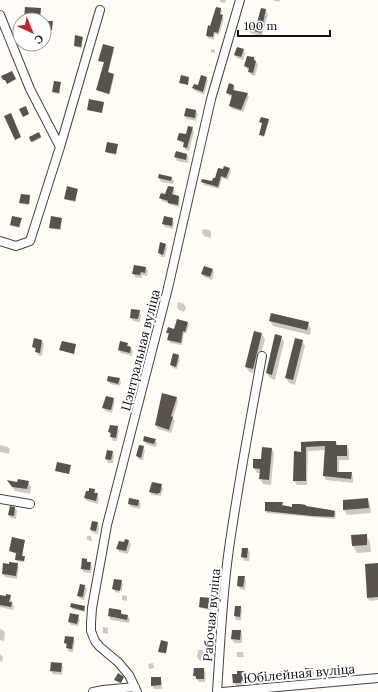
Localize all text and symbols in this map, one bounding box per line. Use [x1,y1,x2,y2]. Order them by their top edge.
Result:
north arrow [12,12,52,52]
scale bar [238,12,330,38]
text: 100 m [244,18,277,33]
text: С [31,32,47,47]
street label: Цэнтральная вуліца [117,287,164,413]
street label: Рабочая вуліца [199,568,224,662]
street label: Юбілейная вуліца [242,660,356,687]

